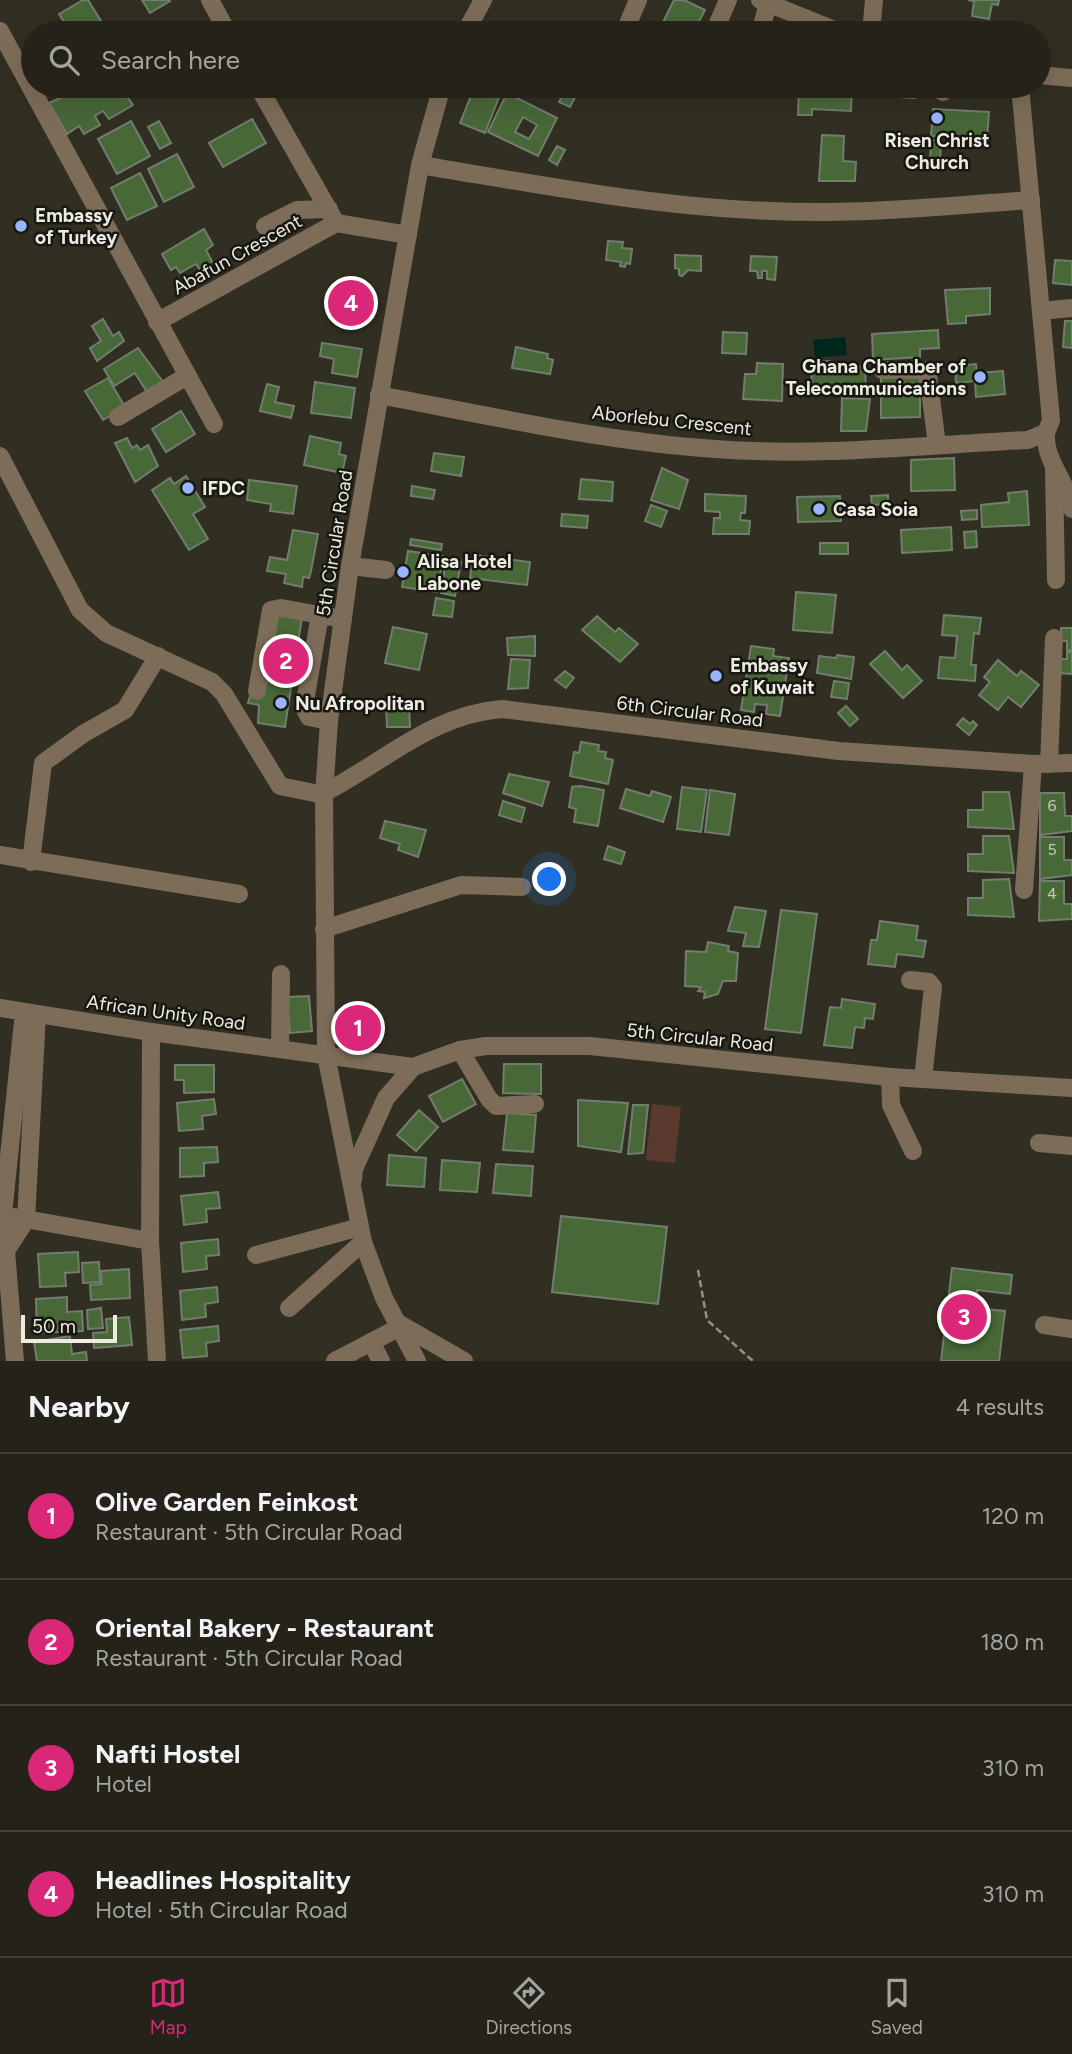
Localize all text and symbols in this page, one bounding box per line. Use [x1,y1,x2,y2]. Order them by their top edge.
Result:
search box [21,21,1051,98]
icon: search [45,41,83,79]
text: Search here [101,44,240,76]
marker: Risen Christ Church [929,110,945,126]
place label: Risen Christ Church [884,129,990,174]
place label: Embassy of Turkey [35,204,117,249]
street label: Abafun Crescent [169,209,306,299]
marker: Embassy of Turkey [13,218,29,234]
pin: 4 [328,277,374,329]
place label: Ghana Chamber of Telecommunications [786,355,967,400]
marker: Ghana Chamber of Telecommunications [972,369,988,385]
street label: Aborlebu Crescent [591,401,753,440]
street label: 5th Circular Road [312,468,357,618]
place label: IFDC [202,477,245,500]
marker: IFDC [180,480,196,496]
place label: Casa Soia [833,498,918,521]
marker: Casa Soia [811,501,827,517]
place label: Alisa Hotel Labone [417,550,512,595]
marker: Alisa Hotel Labone [395,564,411,580]
pin: 2 [263,635,309,687]
place label: Embassy of Kuwait [730,654,815,699]
marker: Embassy of Kuwait [708,668,724,684]
street label: 6th Circular Road [615,691,764,732]
place label: Nu Afropolitan [295,692,425,715]
marker: Nu Afropolitan [273,695,289,711]
house number: 6 [1047,796,1057,815]
house number: 5 [1047,840,1057,859]
your location [532,862,566,896]
house number: 4 [1047,884,1057,903]
street label: African Unity Road [85,990,247,1035]
pin: 1 [335,1002,381,1054]
street label: 5th Circular Road [625,1018,775,1057]
pin: 3 [941,1291,987,1343]
scale bar [21,1312,117,1344]
text: 50 m [32,1315,76,1338]
text: Nearby [28,1388,130,1425]
text: 4 results [956,1393,1044,1421]
text: Olive Garden Feinkost [95,1486,358,1518]
text: 1 [46,1502,56,1530]
text: 120 m [982,1502,1044,1530]
text: Restaurant · 5th Circular Road [95,1518,403,1546]
text: Oriental Bakery - Restaurant [95,1612,434,1644]
text: 2 [44,1628,58,1656]
text: 180 m [980,1628,1044,1656]
text: Restaurant · 5th Circular Road [95,1644,403,1672]
text: Nafti Hostel [95,1738,240,1770]
text: 3 [45,1754,57,1782]
text: 310 m [982,1754,1044,1782]
text: Hotel [95,1770,152,1798]
text: Headlines Hospitality [95,1864,351,1896]
text: 4 [44,1880,58,1908]
text: 310 m [982,1880,1044,1908]
text: Hotel · 5th Circular Road [95,1896,348,1924]
tab: Map [149,1974,187,2039]
tab: Directions [485,1974,572,2039]
tab: Saved [870,1974,923,2039]

